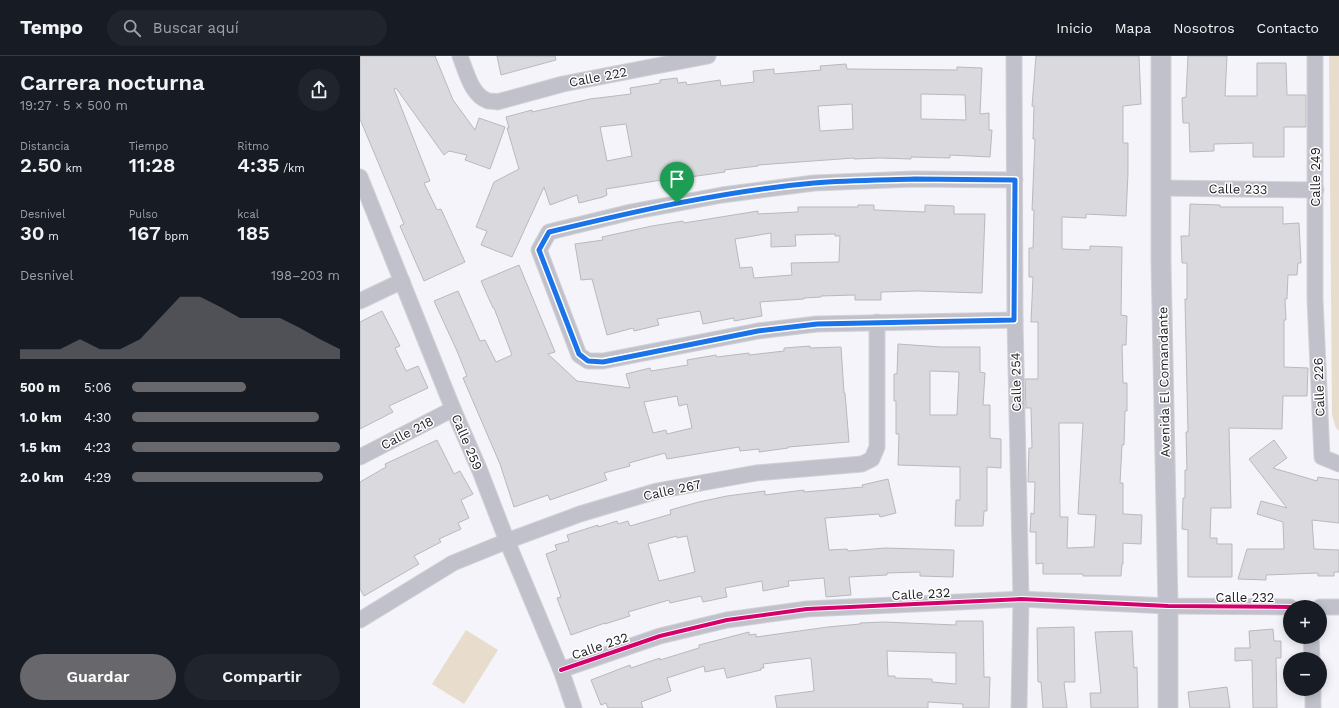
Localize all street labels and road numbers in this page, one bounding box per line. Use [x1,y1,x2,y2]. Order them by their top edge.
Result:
street label: Calle 222 [568,64,628,90]
street label: Calle 249 [1308,147,1323,207]
street label: Calle 233 [1208,181,1268,197]
street label: Avenida El Comandante [1155,307,1173,457]
street label: Calle 254 [1008,352,1024,412]
street label: Calle 226 [1310,357,1328,417]
street label: Calle 259 [449,412,485,472]
street label: Calle 218 [378,413,436,453]
street label: Calle 267 [642,477,702,503]
street label: Calle 232 [891,585,951,603]
street label: Calle 232 [1216,590,1274,605]
street label: Calle 232 [570,629,630,663]

